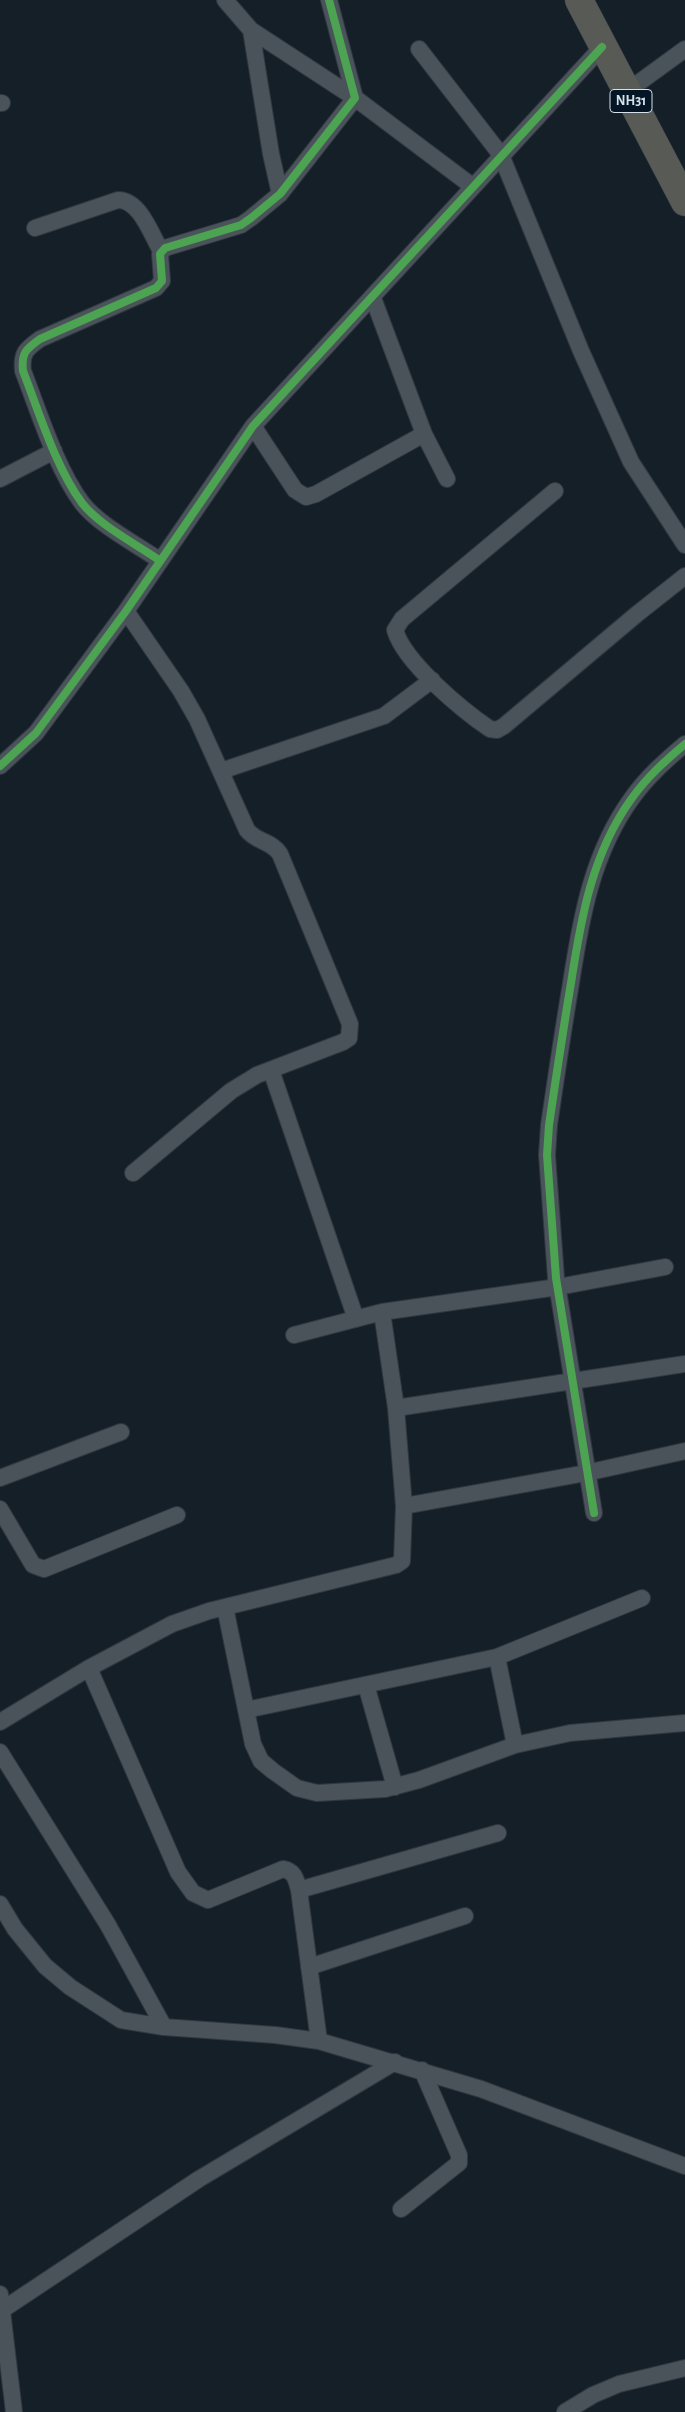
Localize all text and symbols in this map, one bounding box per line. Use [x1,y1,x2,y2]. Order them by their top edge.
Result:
road number: NH31 [610,90,652,112]

